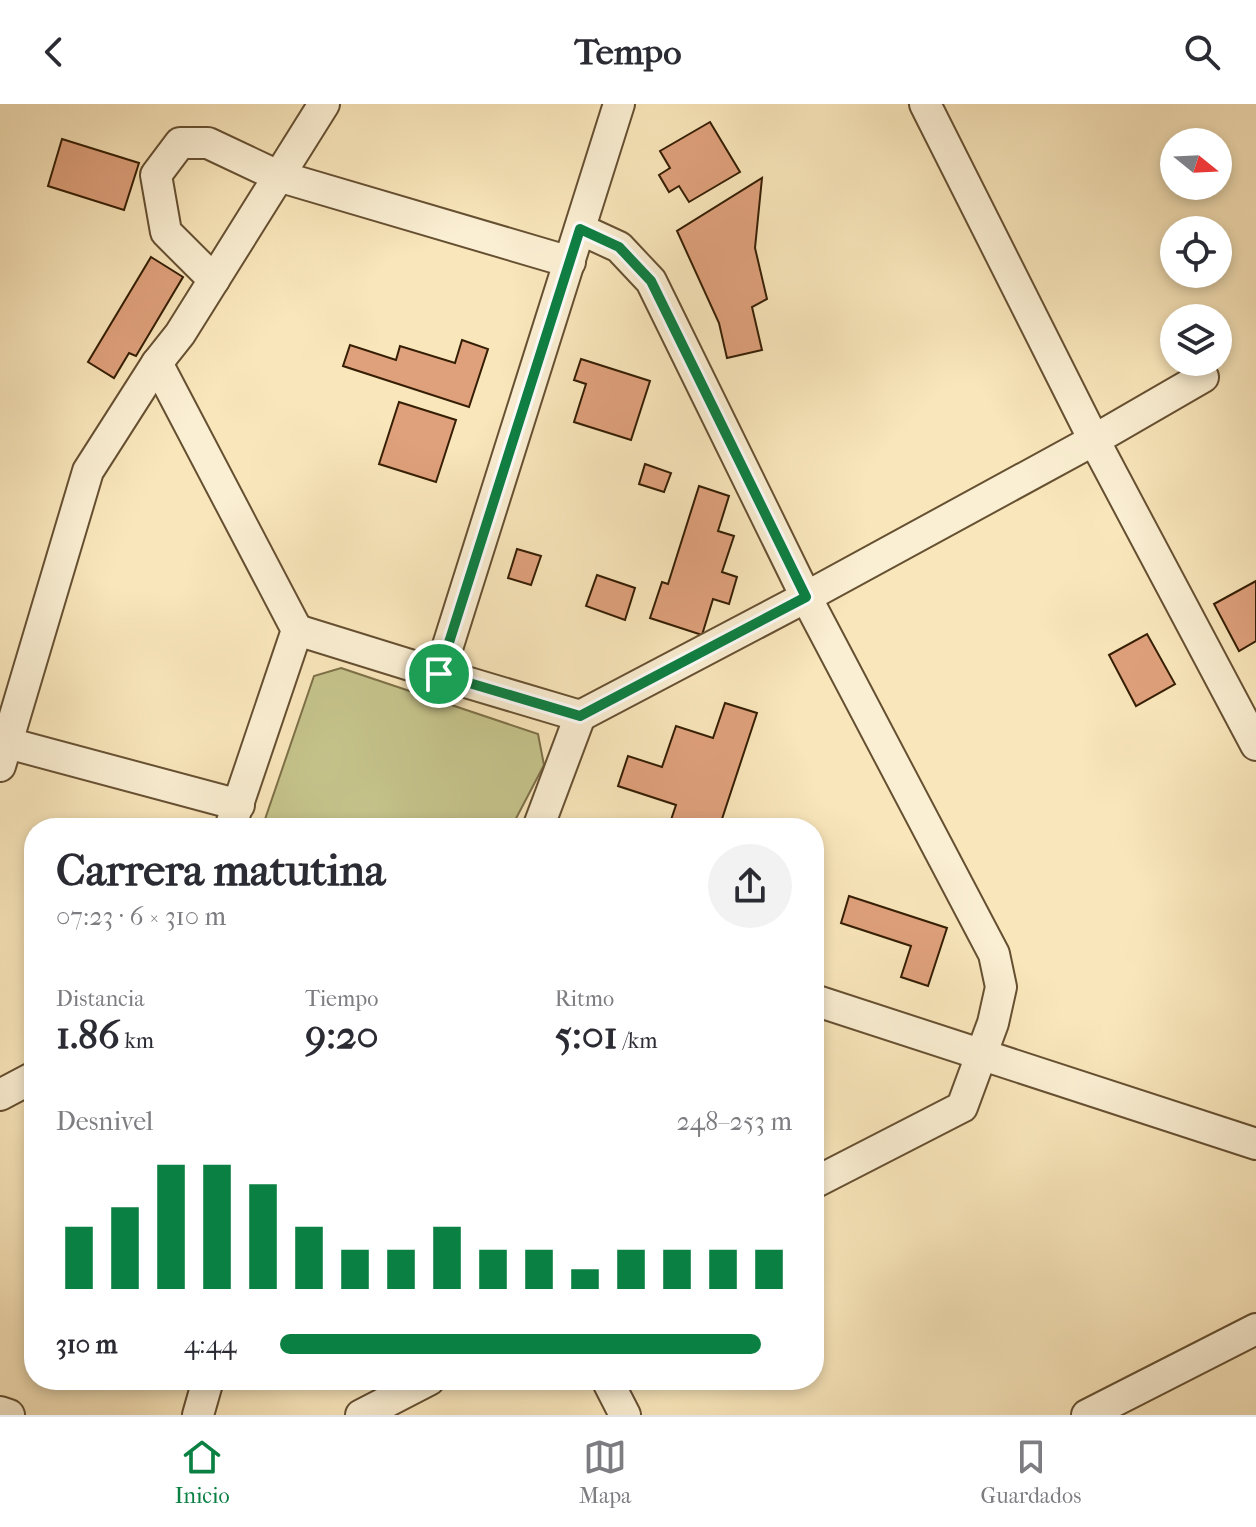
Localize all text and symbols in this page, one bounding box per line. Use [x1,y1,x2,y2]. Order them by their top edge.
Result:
icon: back [32,30,76,74]
icon: search [1180,30,1224,74]
text: Tempo [575,31,681,73]
north arrow [1160,128,1232,200]
map controls [1160,128,1232,376]
button: locate [1160,216,1232,288]
button: layers [1160,304,1232,376]
pin [405,640,473,708]
icon: arrive [417,652,461,696]
button: share [708,844,792,928]
text: Carrera matutina [56,845,385,896]
text: 07:23 · 6 × 310 m [56,901,226,932]
text: Distancia [56,986,144,1012]
text: Tiempo [305,986,378,1012]
text: Ritmo [555,986,614,1012]
text: 1.86 [56,1012,120,1058]
text: 9:20 [305,1012,379,1058]
text: 5:01 [555,1012,618,1058]
text: km [120,1028,154,1054]
text: /km [618,1028,657,1054]
text: Desnivel [56,1106,153,1137]
text: 248–253 m [676,1106,792,1137]
text: 310 m [56,1329,117,1360]
text: 4:44 [184,1329,236,1360]
tab: Inicio [175,1435,230,1509]
tab: Mapa [579,1435,631,1509]
tab: Guardados [981,1435,1081,1509]

